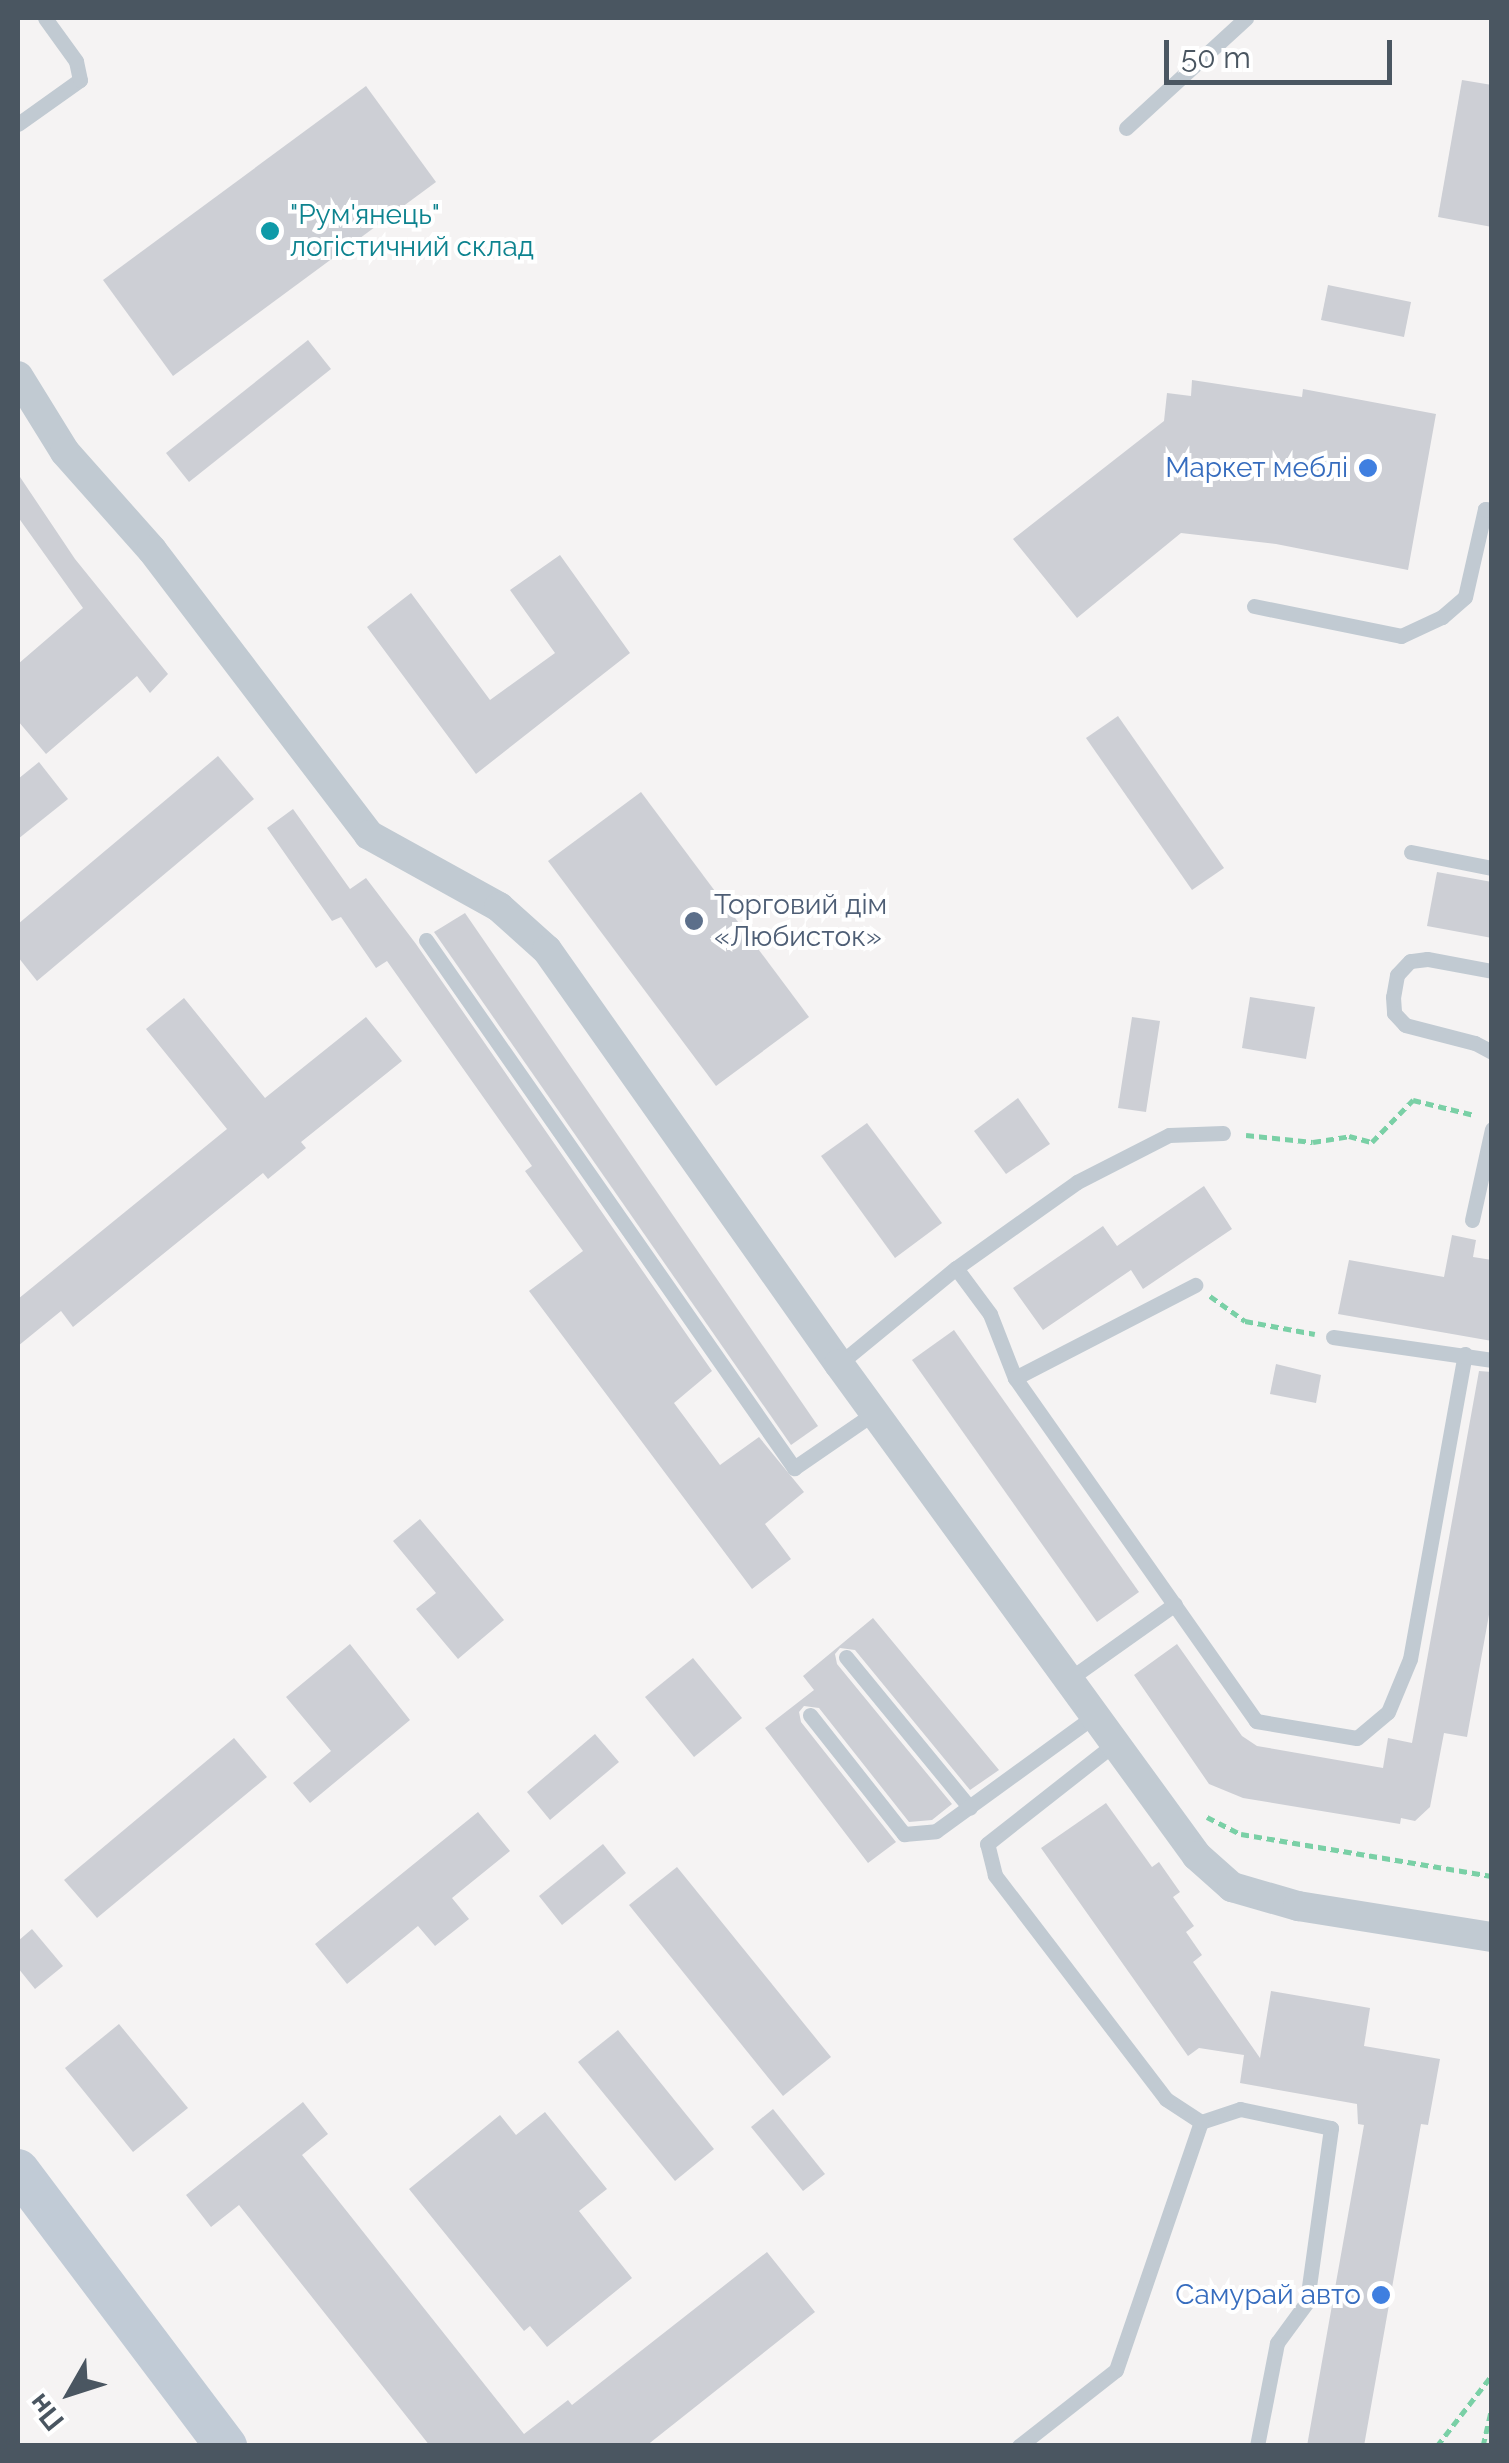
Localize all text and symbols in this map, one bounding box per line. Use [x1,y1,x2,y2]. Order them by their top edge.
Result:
scale bar [1169,20,1396,82]
text: 50 m [1181,40,1251,75]
place label: "Рум'янець" логістичний склад [290,198,534,264]
marker: "Рум'янець" логістичний склад [259,220,281,242]
place label: Маркет меблі [1165,451,1348,485]
marker: Маркет меблі [1357,457,1379,479]
place label: Торговий дім «Любисток» [714,888,887,954]
marker: Торговий дім «Любисток» [683,910,705,932]
place label: Самурай авто [1175,2278,1361,2312]
marker: Самурай авто [1370,2284,1392,2306]
north arrow [20,2343,120,2443]
text: Пн [22,2387,71,2437]

